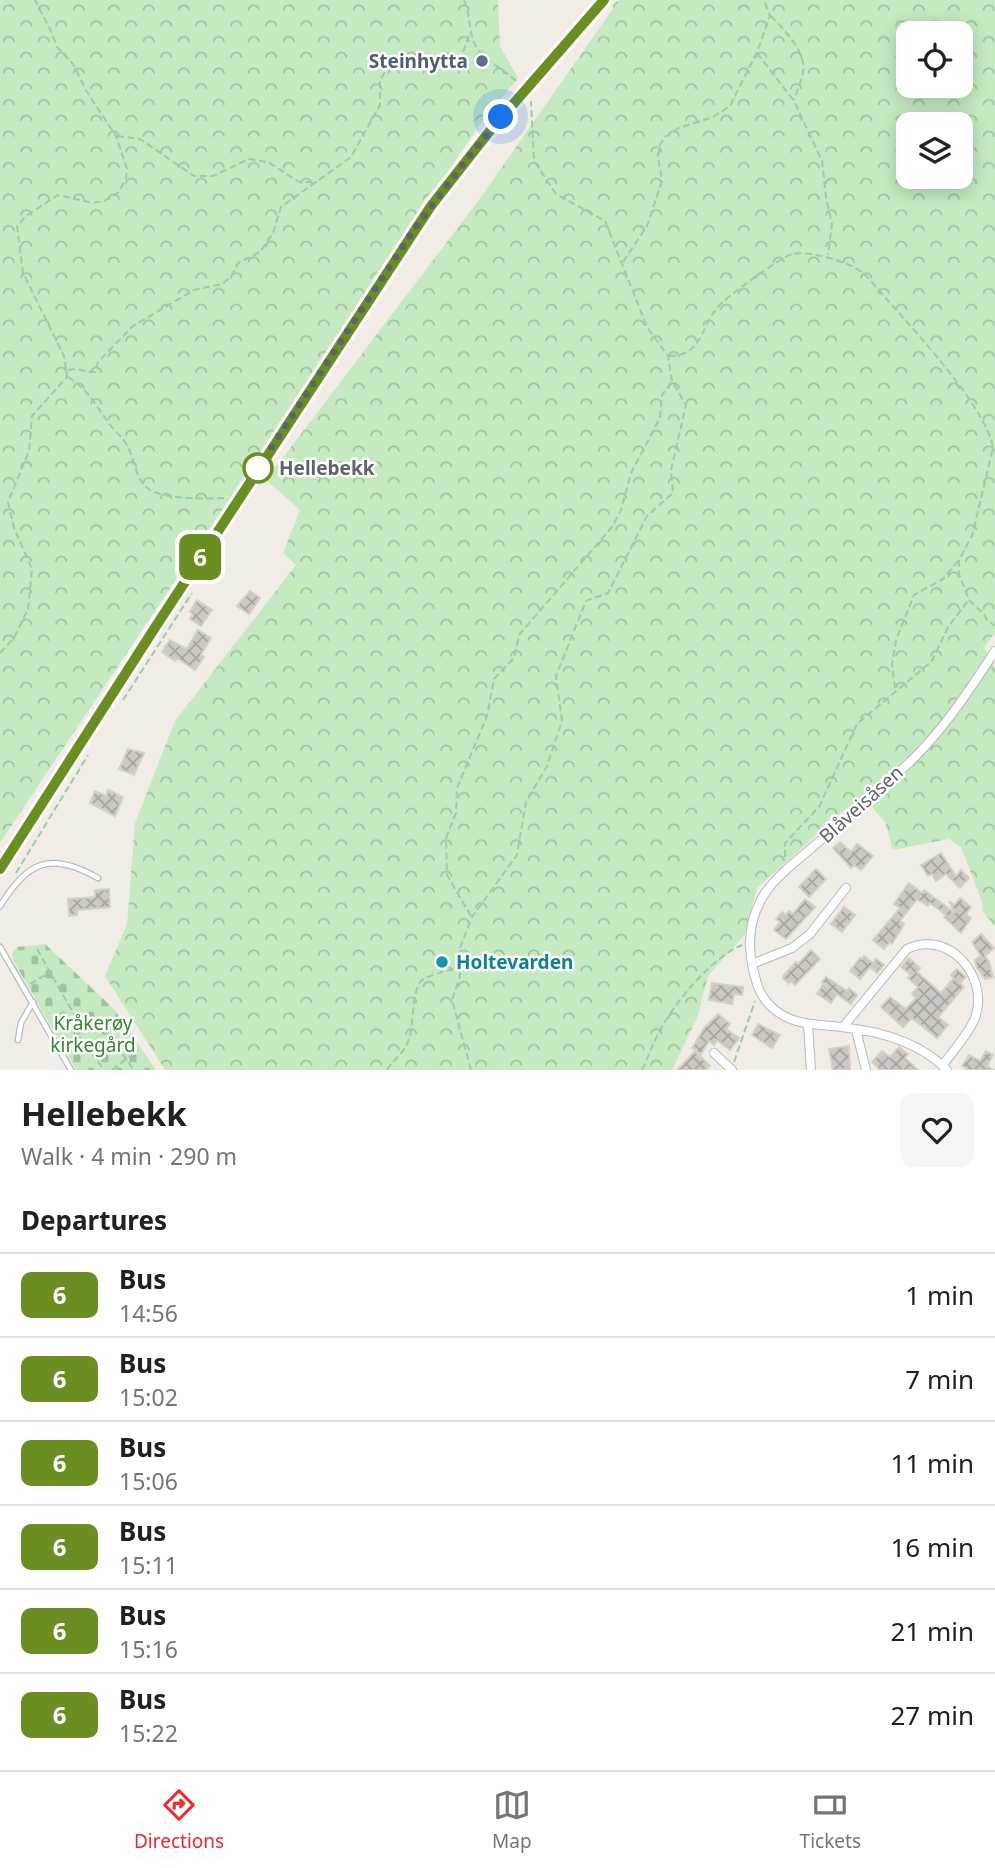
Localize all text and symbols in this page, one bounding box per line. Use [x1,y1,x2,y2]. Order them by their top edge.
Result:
map controls [896,21,973,189]
button: locate [896,21,973,98]
place label: Steinhytta [369,48,468,74]
marker: Steinhytta [474,53,490,69]
your location [483,99,518,134]
button: layers [896,112,973,189]
marker: Hellebekk [243,453,273,483]
place label: Hellebekk [279,455,375,481]
line badge: 6 [177,534,223,580]
text: 6 [193,540,207,573]
street label: Blåveisåsen [813,759,909,849]
place label: Holtevarden [456,949,573,975]
marker: Holtevarden [434,954,450,970]
park label: Kråkerøy kirkegård [50,1010,136,1058]
text: Hellebekk [21,1091,187,1136]
button: heart [900,1093,974,1167]
text: Walk · 4 min · 290 m [21,1140,237,1172]
text: Departures [21,1202,167,1238]
text: Bus [119,1261,166,1297]
text: 1 min [905,1277,974,1313]
text: 6 [53,1278,66,1311]
text: 14:56 [119,1297,178,1329]
text: Bus [119,1345,166,1381]
text: 7 min [905,1361,974,1397]
text: 6 [53,1362,66,1395]
text: 15:02 [119,1381,178,1413]
text: Bus [119,1429,166,1465]
text: 11 min [890,1445,974,1481]
text: 6 [53,1446,66,1479]
text: 15:06 [119,1465,178,1497]
text: Bus [119,1513,166,1549]
text: 16 min [890,1529,974,1565]
text: 6 [53,1530,66,1563]
text: 15:11 [119,1549,178,1581]
text: Bus [119,1597,166,1633]
text: 21 min [890,1613,974,1649]
text: 6 [53,1614,66,1647]
text: 15:16 [119,1633,178,1665]
text: Bus [119,1681,166,1717]
text: 27 min [890,1697,974,1733]
text: 6 [53,1698,66,1731]
text: 15:22 [119,1717,178,1749]
tab: Directions [134,1786,224,1854]
tab: Map [492,1786,532,1854]
tab: Tickets [800,1786,861,1854]

